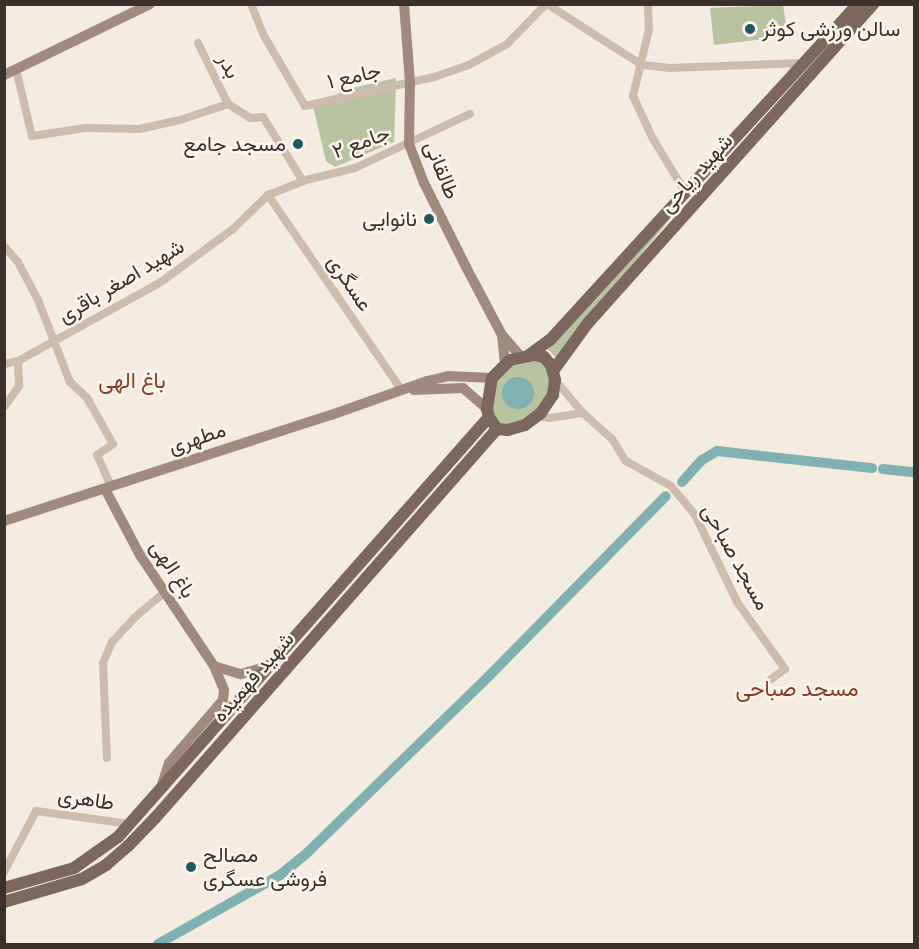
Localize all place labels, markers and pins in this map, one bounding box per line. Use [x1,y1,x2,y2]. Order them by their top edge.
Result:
place label: سالن ورزشی کوثر [762,16,900,42]
marker: سالن ورزشی کوثر [743,22,757,36]
place label: مسجد جامع [183,131,286,157]
marker: مسجد جامع [291,137,305,151]
place label: نانوایی [362,206,417,232]
marker: نانوایی [422,212,436,226]
place label: مصالح فروشی عسگری [203,842,327,892]
marker: مصالح فروشی عسگری [184,860,198,874]

